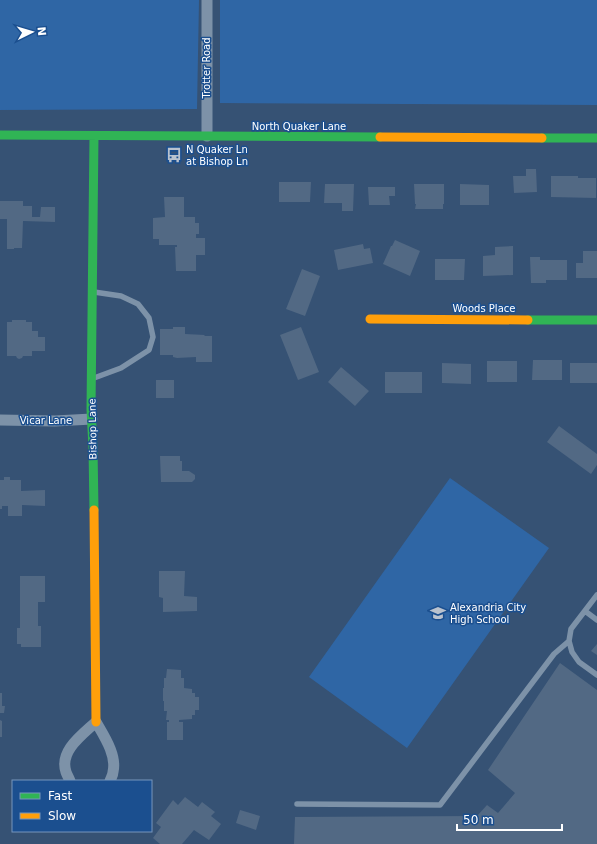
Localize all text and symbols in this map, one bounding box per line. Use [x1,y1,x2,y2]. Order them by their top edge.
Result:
north arrow [12,12,52,52]
text: N [35,26,48,36]
street label: Trotter Road [201,37,212,100]
street label: North Quaker Lane [252,121,346,132]
place label: N Quaker Ln at Bishop Ln [186,144,248,167]
bus stop icon: N Quaker Ln at Bishop Ln [165,146,183,164]
street label: Woods Place [453,303,515,314]
street label: Bishop Lane [86,398,99,460]
street label: Vicar Lane [20,415,72,426]
place label: Alexandria City High School [450,602,526,625]
school or university icon: Alexandria City High School [429,604,447,622]
legend [12,780,152,832]
text: Fast [48,789,72,803]
scale bar [457,806,562,832]
text: Slow [48,809,76,823]
text: 50 m [463,813,494,827]

